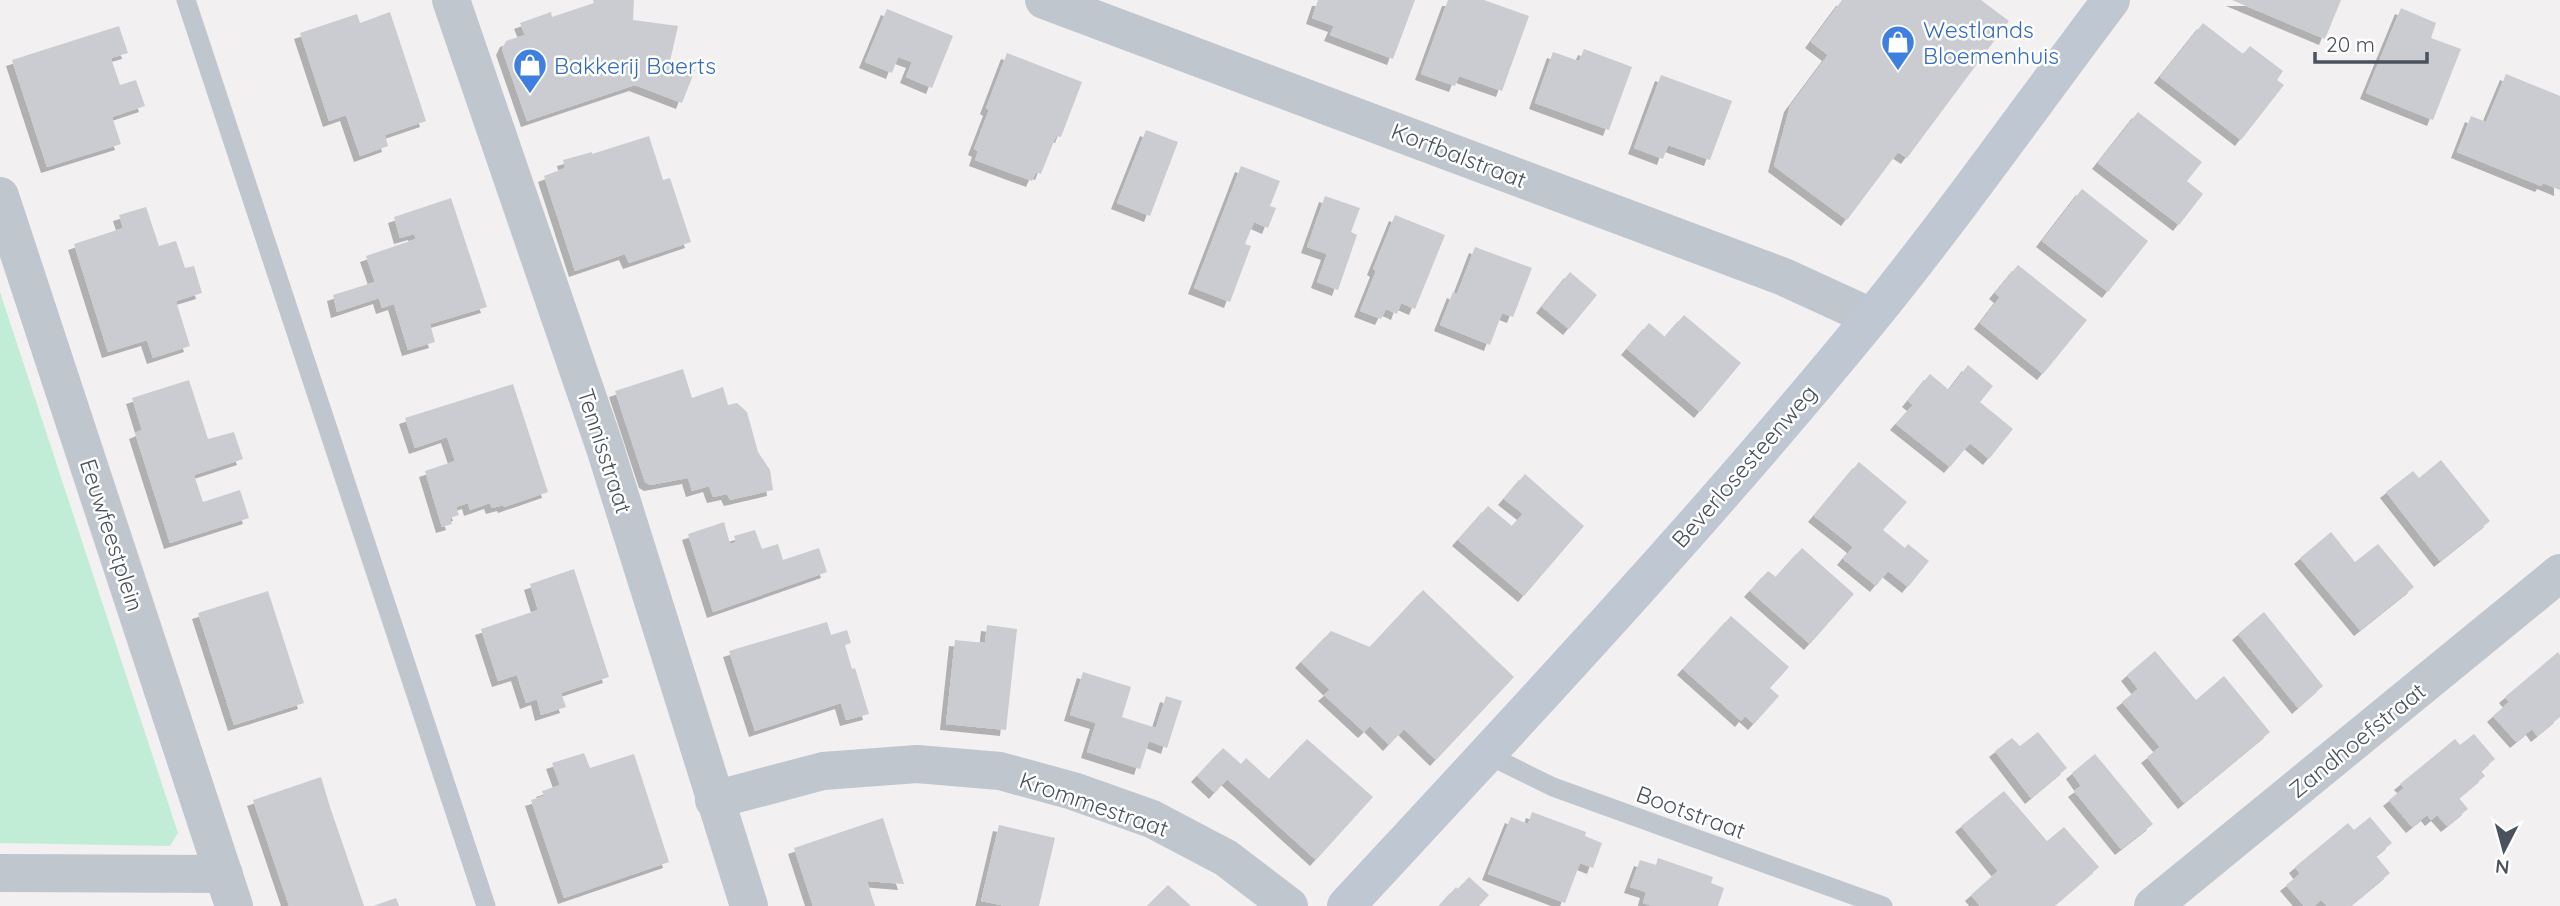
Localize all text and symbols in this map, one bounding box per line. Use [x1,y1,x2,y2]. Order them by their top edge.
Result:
place label: Westlands Bloemenhuis [1923,15,2059,70]
scale bar [2315,21,2427,65]
shop icon: Westlands Bloemenhuis [1879,23,1917,72]
text: 20 m [2326,31,2375,57]
shop icon: Bakkerij Baerts [511,46,549,95]
place label: Bakkerij Baerts [554,51,716,80]
street label: Korfbalstraat [1387,116,1531,194]
street label: Beverlosesteenweg [1665,378,1823,554]
street label: Tennisstraat [571,385,639,517]
street label: Eeuwfeestplein [74,455,150,615]
street label: Zandhoefstraat [2283,676,2431,804]
street label: Krommestraat [1016,765,1172,843]
street label: Bootstraat [1632,779,1750,845]
north arrow [2469,815,2539,885]
text: N [2494,854,2510,880]

